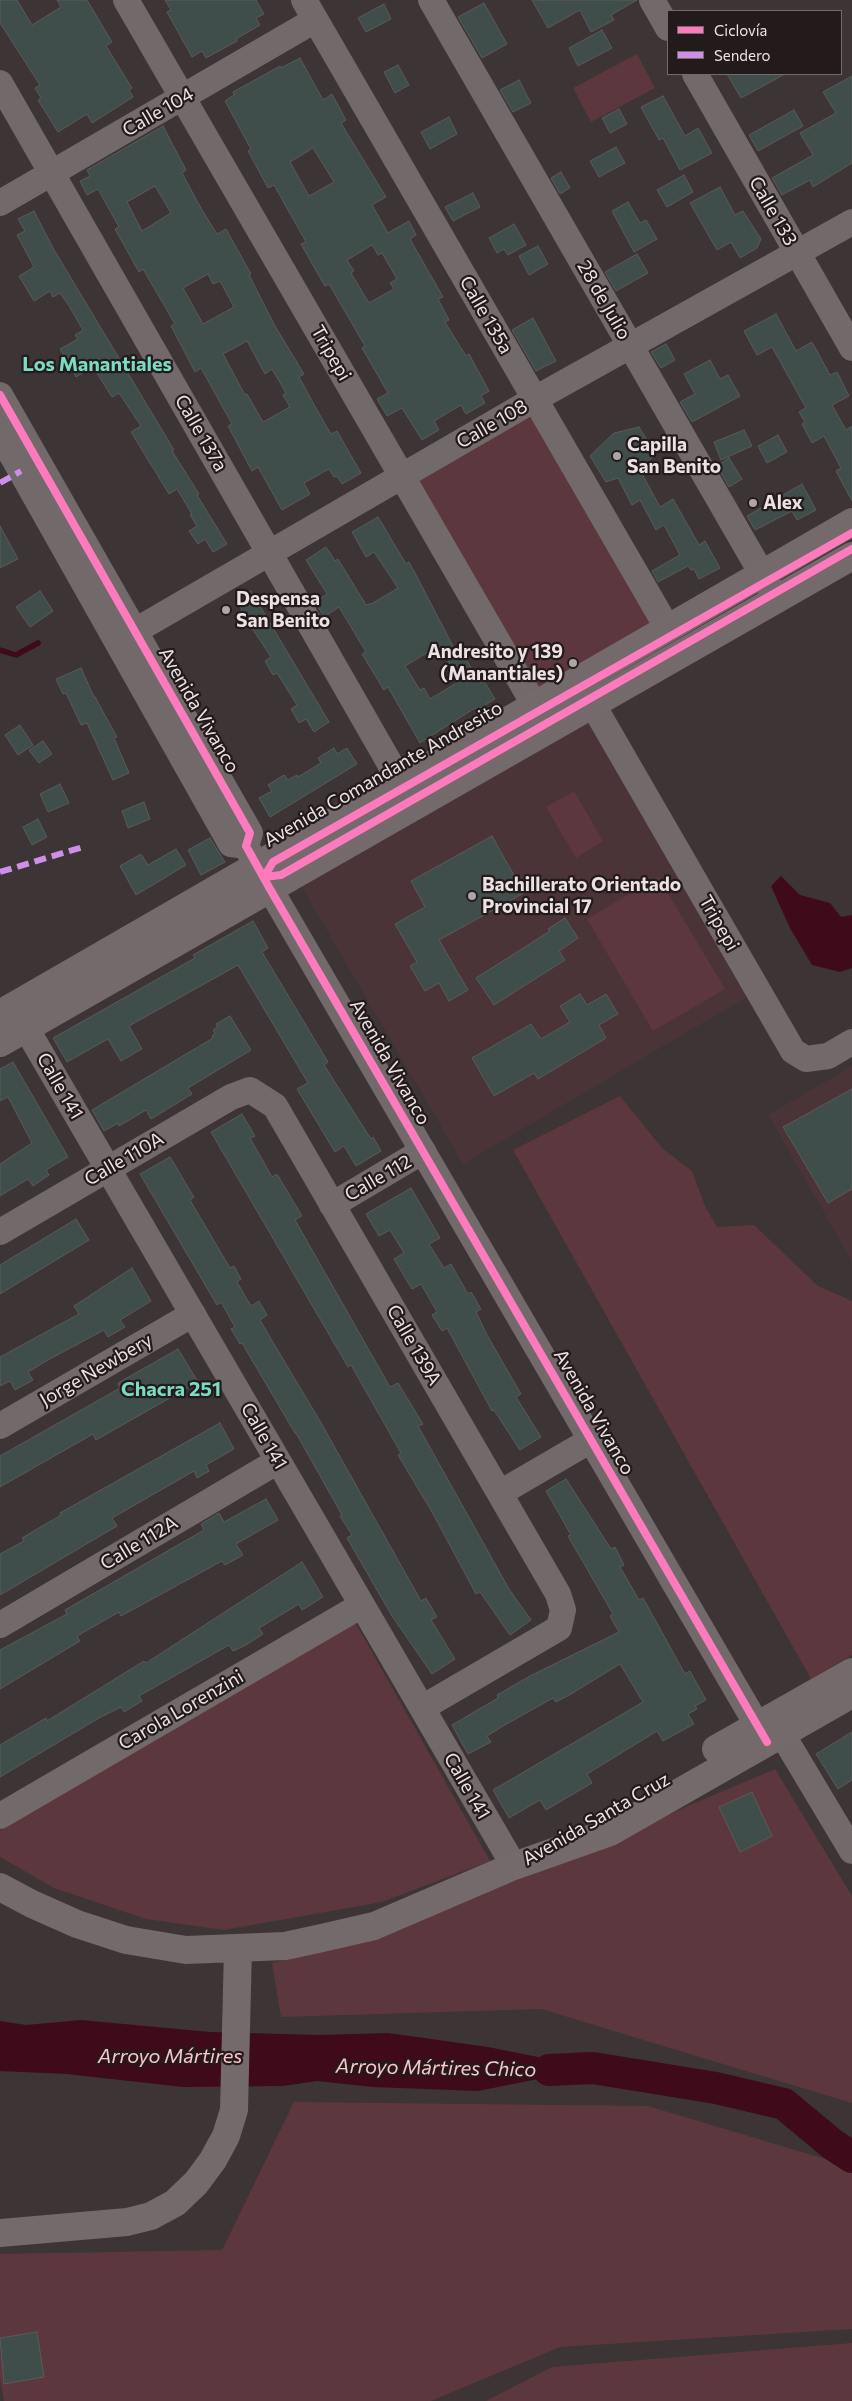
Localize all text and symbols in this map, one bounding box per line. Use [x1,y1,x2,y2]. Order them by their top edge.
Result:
legend [667,10,842,75]
text: Ciclovía [714,21,767,39]
text: Sendero [714,46,771,64]
street label: Calle 104 [118,83,198,141]
street label: Calle 133 [744,172,802,250]
street label: 28 de Julio [572,256,636,344]
street label: Calle 135a [455,272,517,358]
street label: Tripepi [306,321,356,385]
district label: Los Manantiales [22,352,172,376]
street label: Calle 137a [170,391,232,475]
street label: Calle 108 [452,395,532,453]
place label: Capilla San Benito [627,434,721,478]
marker: Capilla San Benito [611,450,623,462]
place label: Alex [763,492,803,514]
marker: Alex [747,497,759,509]
place label: Despensa San Benito [236,588,330,632]
marker: Despensa San Benito [220,604,232,616]
place label: Andresito y 139 (Manantiales) [427,641,563,685]
street label: Avenida Vivanco [154,643,244,777]
marker: Andresito y 139 (Manantiales) [567,657,579,669]
street label: Avenida Comandante Andresito [260,696,506,852]
place label: Bachillerato Orientado Provincial 17 [482,874,681,918]
marker: Bachillerato Orientado Provincial 17 [466,890,478,902]
street label: Tripepi [694,891,744,955]
street label: Avenida Vivanco [345,995,435,1129]
street label: Calle 141 [32,1049,88,1123]
street label: Calle 110A [80,1127,168,1191]
street label: Calle 112 [341,1150,415,1206]
street label: Calle 139A [382,1301,446,1389]
street label: Jorge Newbery [36,1329,156,1411]
street label: Avenida Vivanco [549,1345,639,1479]
district label: Chacra 251 [121,1377,221,1401]
street label: Calle 141 [236,1399,292,1473]
street label: Calle 112A [96,1511,182,1575]
street label: Carola Lorenzini [114,1665,248,1755]
street label: Calle 141 [439,1749,495,1823]
street label: Avenida Santa Cruz [518,1768,674,1870]
water label: Arroyo Mártires [98,2044,242,2068]
water label: Arroyo Mártires Chico [336,2054,536,2082]

